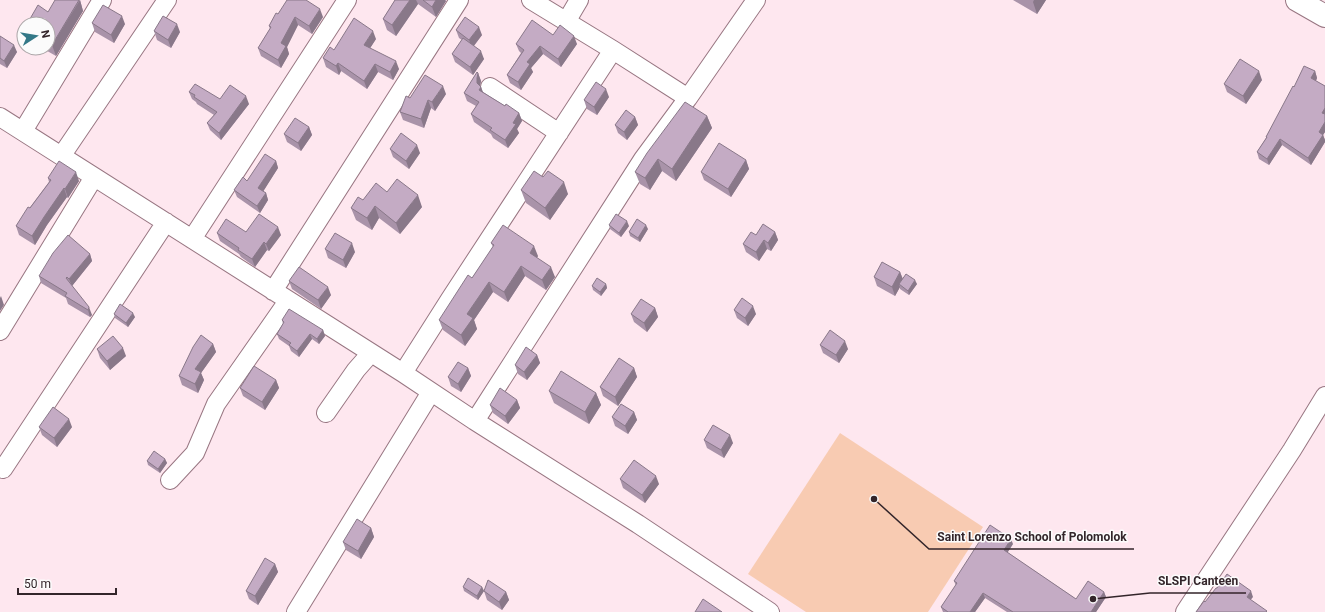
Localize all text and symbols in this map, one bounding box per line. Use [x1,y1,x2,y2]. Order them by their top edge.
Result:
north arrow [16,16,56,56]
text: N [38,29,53,39]
callout: Saint Lorenzo School of Polomolok [929,525,1134,549]
text: Saint Lorenzo School of Polomolok [937,530,1127,544]
callout: SLSPI Canteen [1150,569,1246,593]
scale bar [18,570,116,596]
text: SLSPI Canteen [1158,574,1238,588]
text: 50 m [24,577,51,591]

